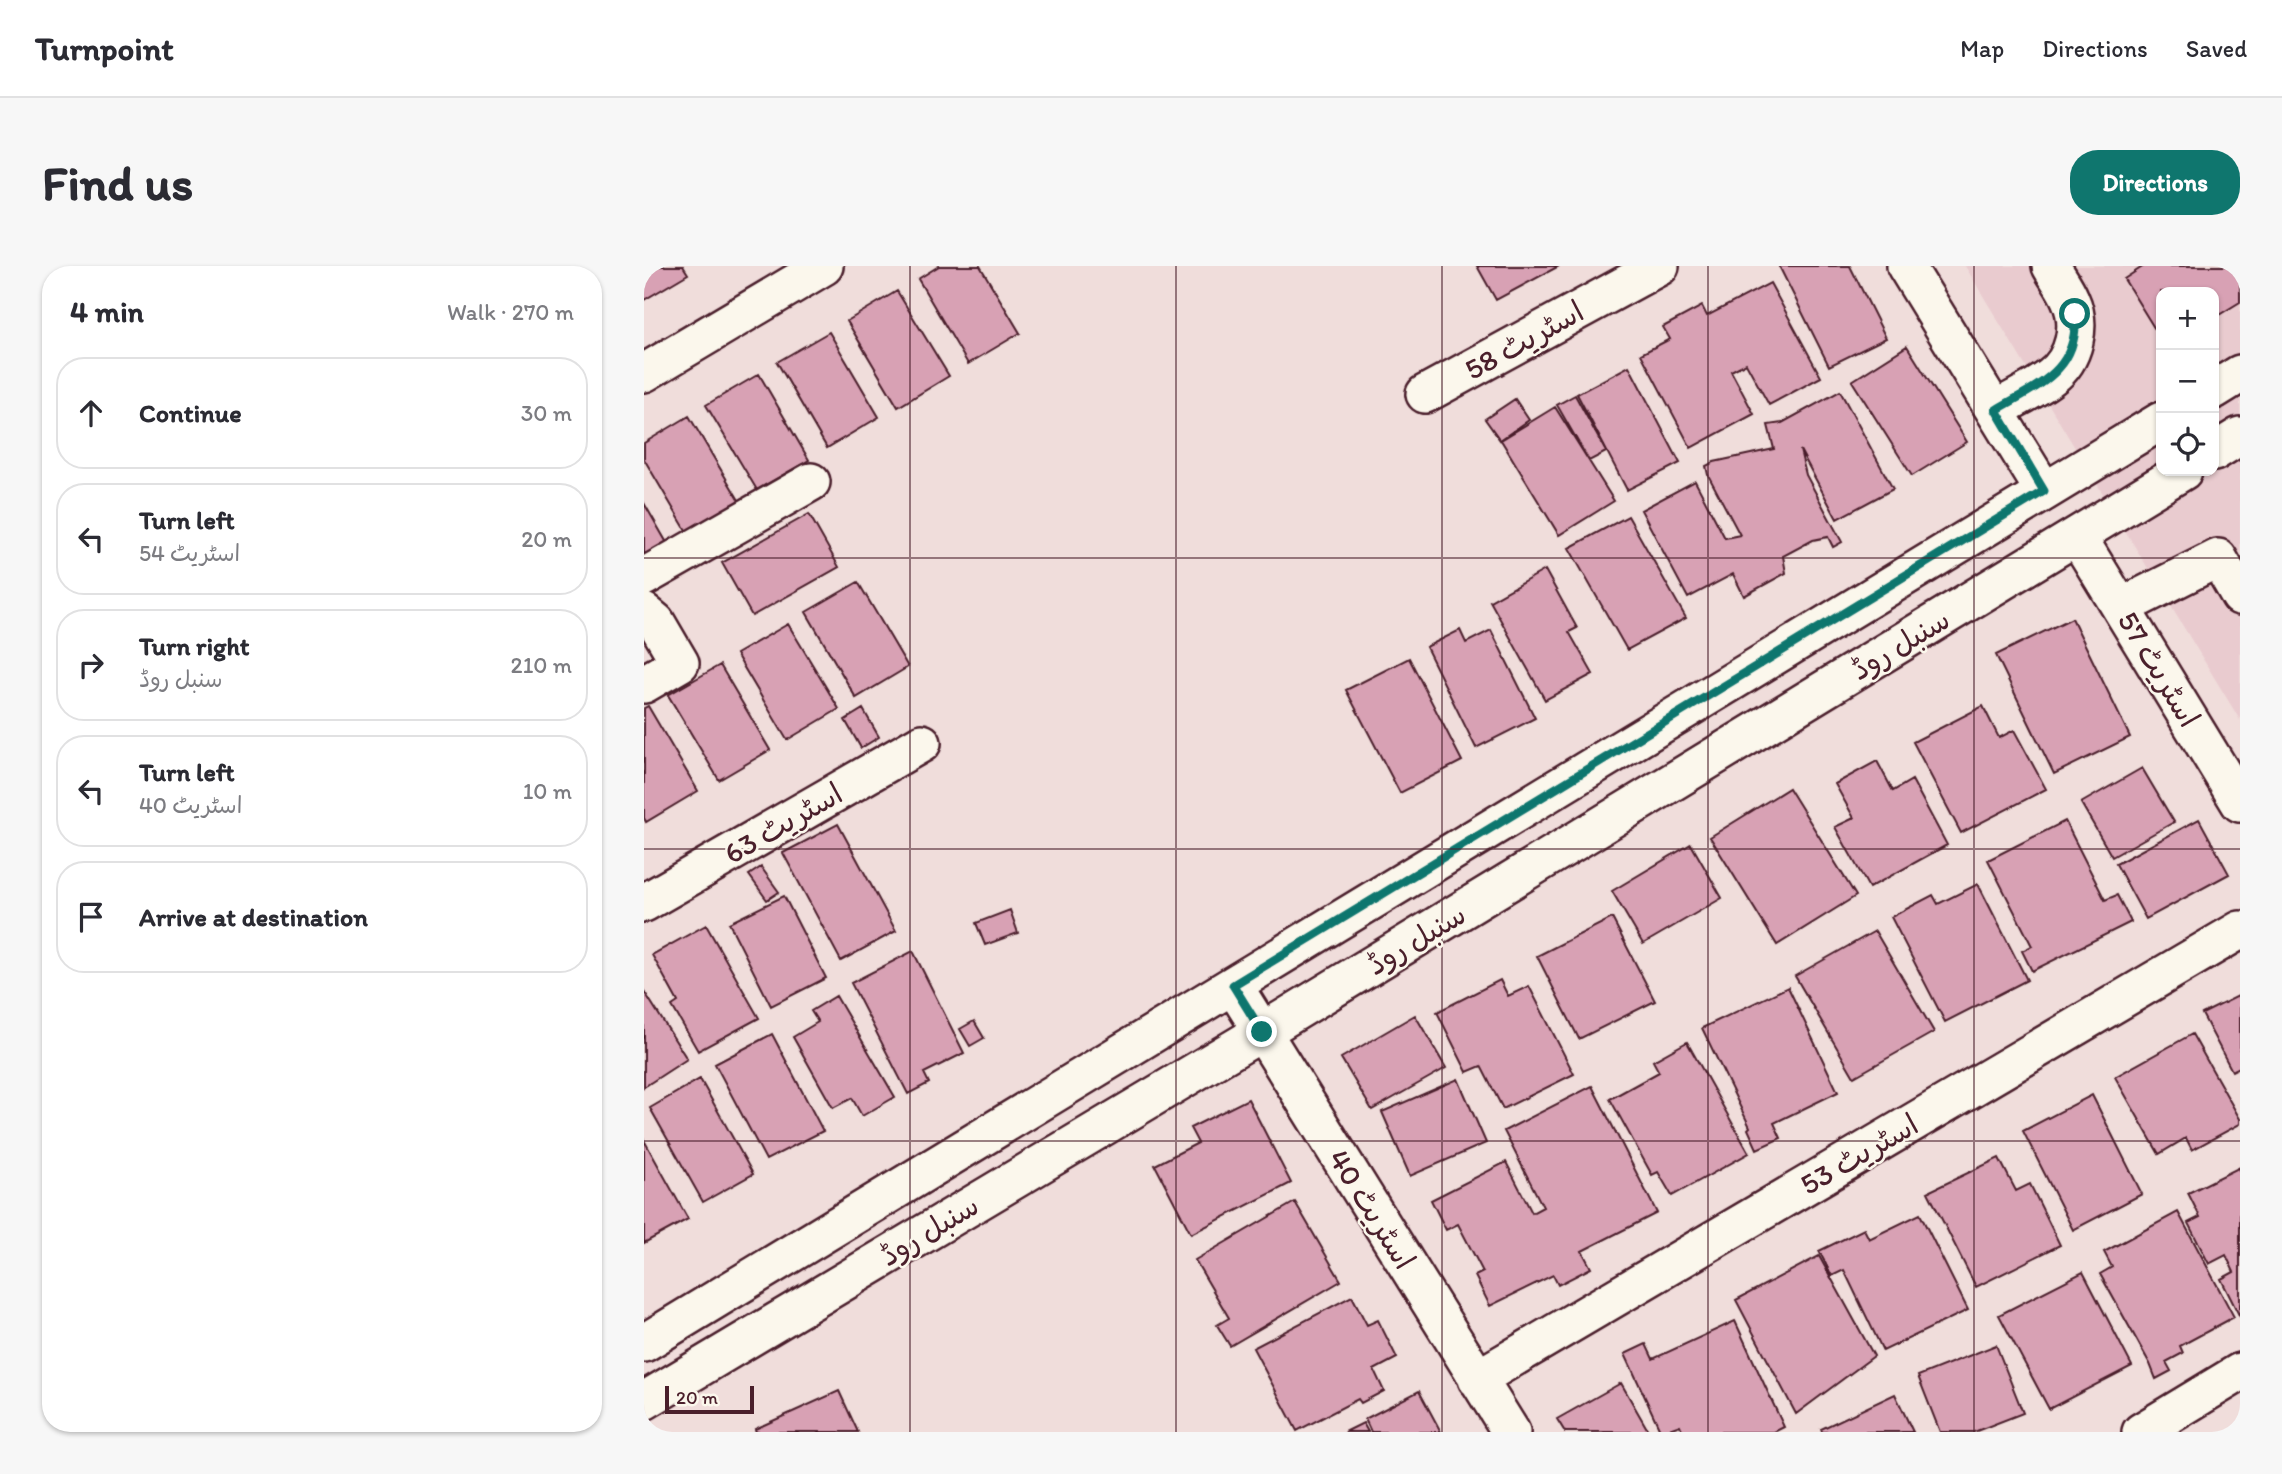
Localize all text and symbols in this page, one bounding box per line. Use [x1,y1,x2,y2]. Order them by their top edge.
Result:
text: Turnpoint [35,29,174,68]
text: Map [1960,34,2004,63]
text: Directions [2042,34,2148,63]
text: Saved [2186,34,2247,63]
button: Directions [2070,150,2240,215]
text: Find us [42,153,193,212]
map controls [2156,287,2219,476]
button: + [2156,287,2219,350]
street label: اسٹریٹ 58 [1458,292,1590,388]
text: 4 min [70,293,144,330]
text: Walk · 270 m [447,298,574,326]
route start [2059,298,2090,329]
button: − [2156,350,2219,413]
icon: ahead [72,394,110,432]
text: Continue [139,397,242,429]
text: 30 m [521,399,572,427]
button: locate [2156,413,2219,476]
text: Turn left [139,504,235,536]
icon: left [72,520,110,558]
text: 20 m [521,525,572,553]
text: اسٹریٹ 54 [139,539,240,567]
street label: سنبل روڈ [1844,600,1956,688]
street label: اسٹریٹ 57 [2110,604,2208,734]
text: Turn right [139,630,250,662]
icon: right [72,646,110,684]
text: 210 m [511,651,572,679]
text: سنبل روڈ [139,665,223,693]
text: Turn left [139,756,235,788]
icon: left [72,772,110,810]
street label: اسٹریٹ 63 [717,774,849,872]
text: 10 m [523,777,572,805]
text: اسٹریٹ 40 [139,791,242,819]
street label: سنبل روڈ [1360,895,1472,983]
icon: arrive [72,898,110,936]
text: Arrive at destination [139,901,368,933]
route end [1246,1016,1277,1047]
street label: اسٹریٹ 53 [1793,1105,1925,1203]
street label: اسٹریٹ 40 [1321,1142,1423,1276]
street label: سنبل روڈ [873,1186,985,1274]
scale bar [665,1383,754,1415]
text: 20 m [676,1386,718,1409]

